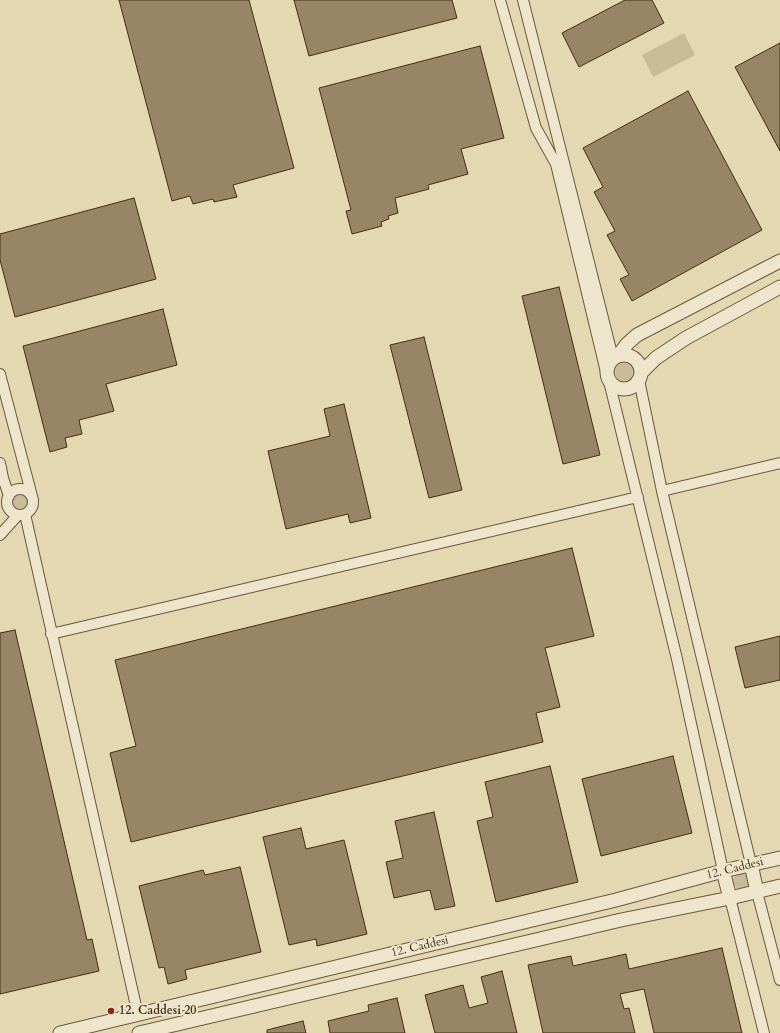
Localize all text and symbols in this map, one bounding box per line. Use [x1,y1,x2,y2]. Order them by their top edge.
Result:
street label: 12. Caddesi [705,855,765,883]
street label: 12. Caddesi [390,933,450,961]
place label: 12. Caddesi 20 [119,1004,197,1018]
marker: 12. Caddesi 20 [106,1006,116,1016]

